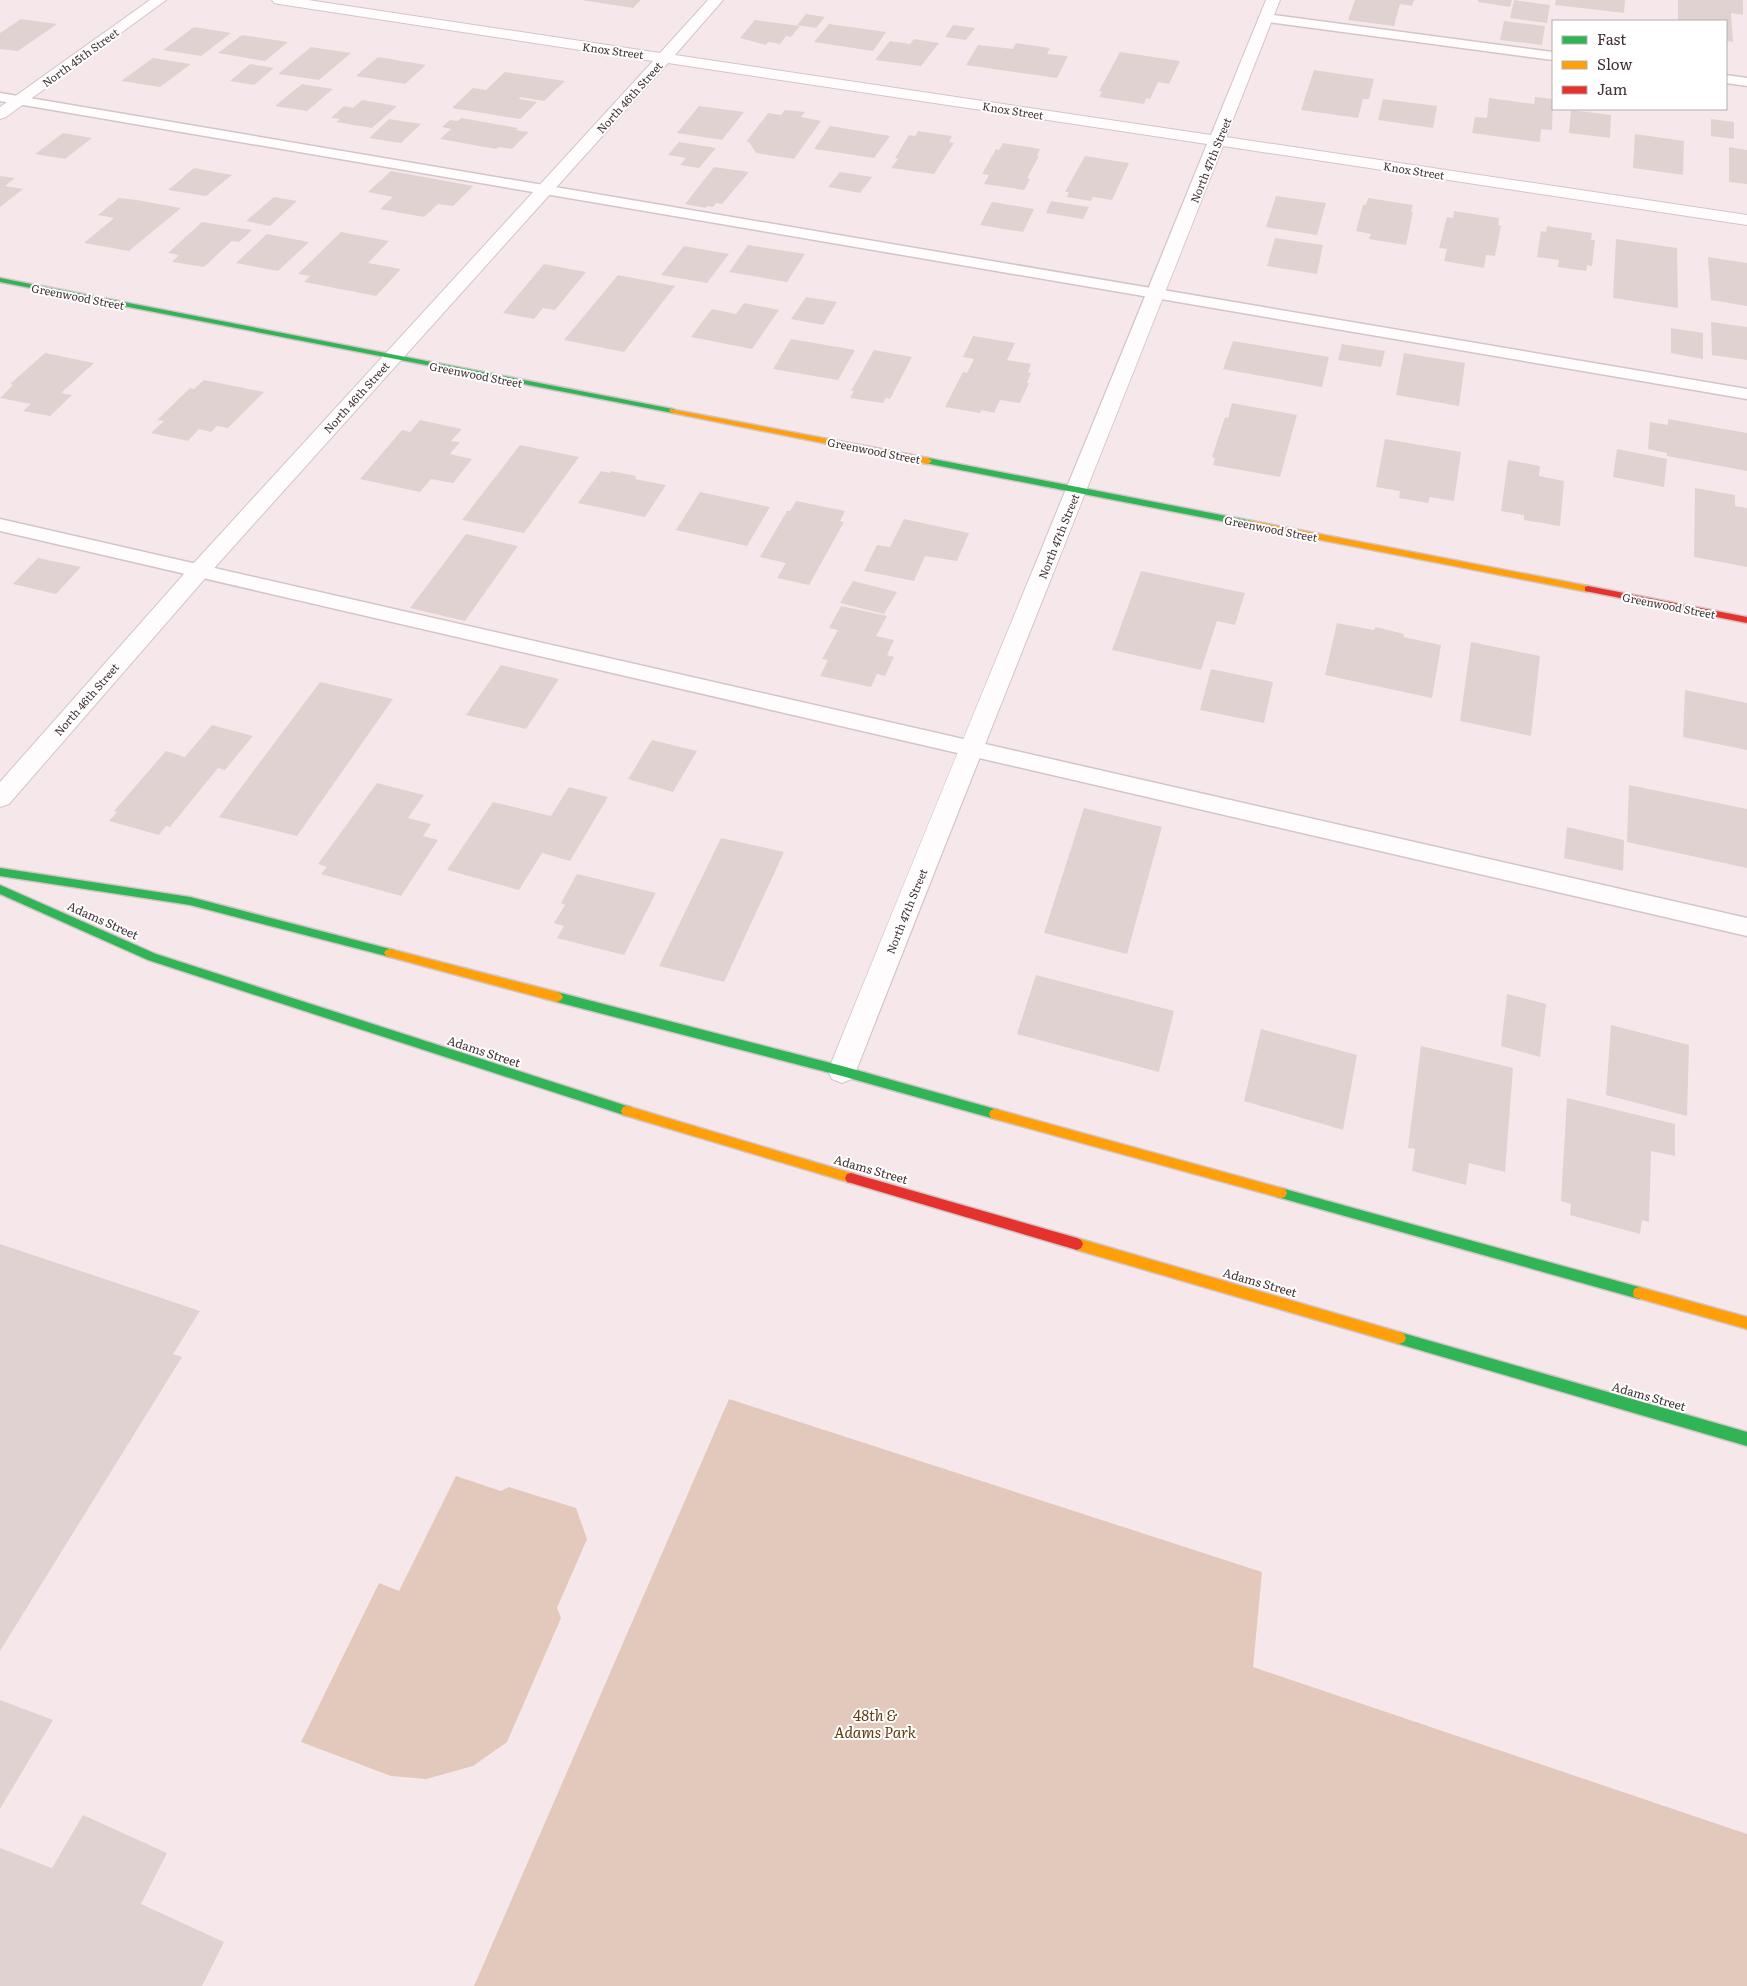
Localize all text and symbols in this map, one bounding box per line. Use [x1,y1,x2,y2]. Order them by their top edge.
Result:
legend [1552,20,1727,110]
street label: North 45th Street [38,23,122,90]
text: Fast [1597,27,1626,50]
street label: Knox Street [581,38,645,62]
text: Slow [1597,52,1632,75]
street label: North 46th Street [592,57,666,136]
text: Jam [1597,77,1628,100]
street label: Knox Street [981,97,1045,123]
street label: North 47th Street [1186,114,1235,205]
street label: Knox Street [1382,157,1446,183]
street label: Greenwood Street [30,279,126,313]
street label: North 46th Street [319,357,393,436]
street label: Greenwood Street [428,357,524,391]
street label: Greenwood Street [826,433,922,467]
street label: North 47th Street [1034,490,1083,581]
street label: Greenwood Street [1223,511,1319,545]
street label: Greenwood Street [1621,588,1717,622]
street label: North 46th Street [50,659,122,739]
street label: North 47th Street [882,865,931,956]
street label: Adams Street [65,896,142,944]
street label: Adams Street [445,1031,523,1071]
street label: Adams Street [832,1150,910,1188]
street label: Adams Street [1221,1263,1299,1301]
street label: Adams Street [1610,1377,1688,1415]
park label: 48th & Adams Park [834,1703,917,1743]

